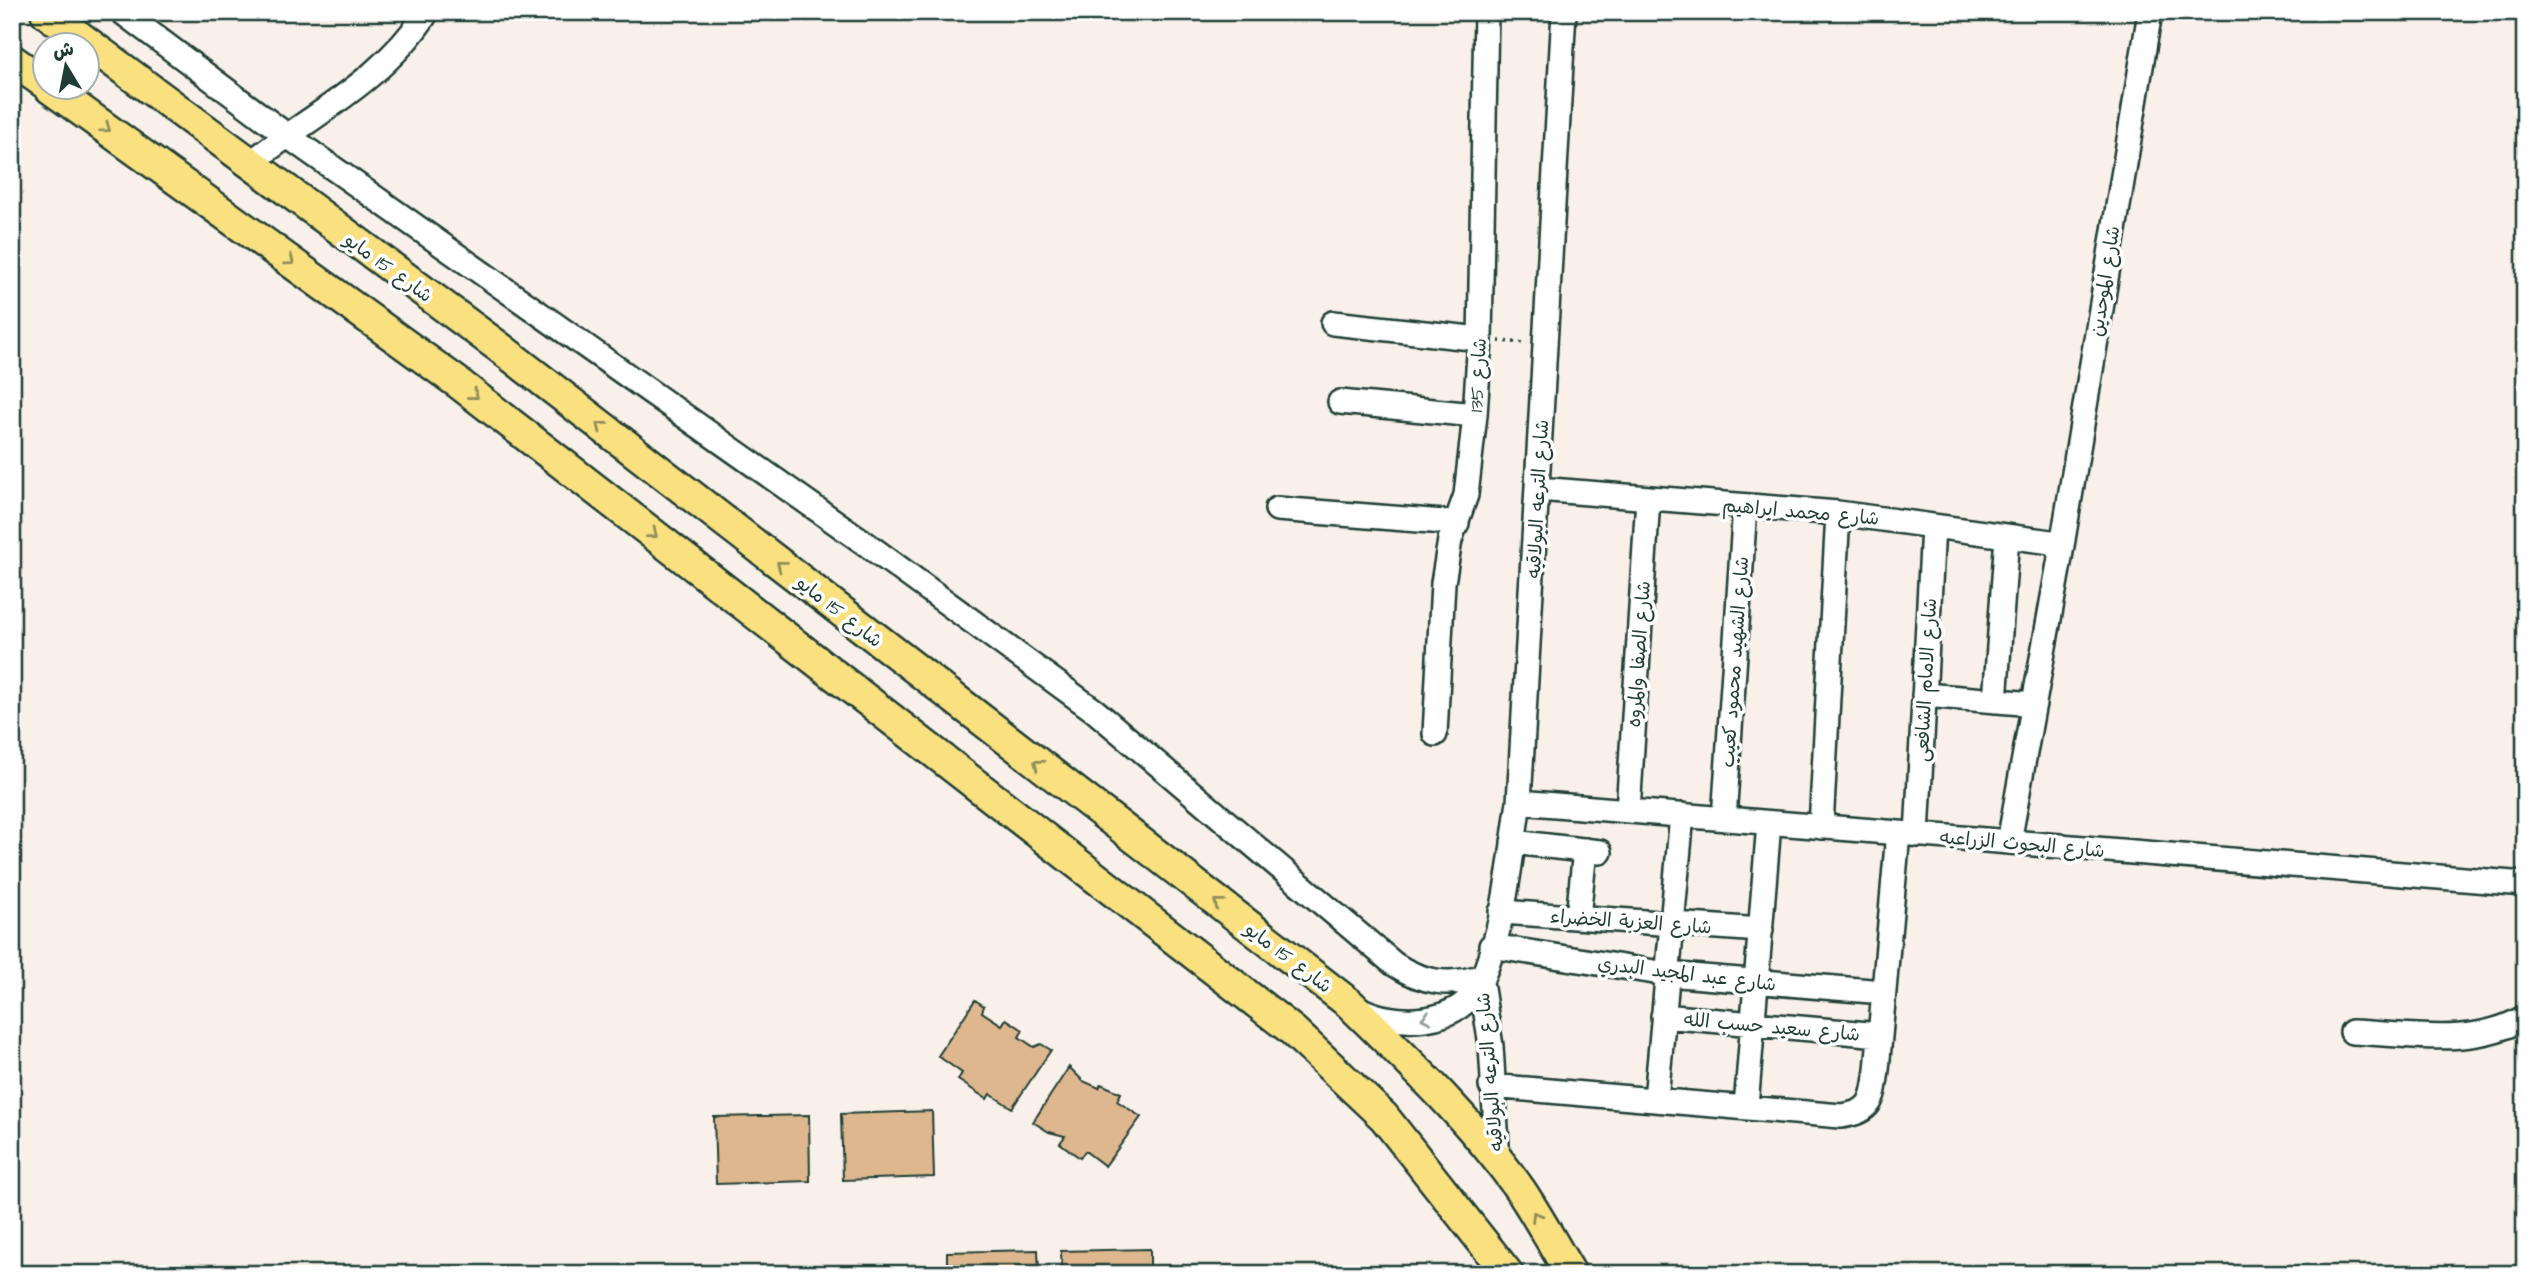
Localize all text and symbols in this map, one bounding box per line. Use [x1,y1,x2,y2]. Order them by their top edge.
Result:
north arrow [32,32,102,102]
text: ش [51,36,76,66]
one-way arrow [98,119,110,132]
street label: شارع الموحدين [2083,224,2128,338]
street label: شارع 15 مايو [337,226,438,309]
one-way arrow [282,253,295,265]
street label: شارع 135 [1463,337,1494,413]
one-way arrow [466,386,478,399]
street label: شارع الترعه البولاقيه [1521,419,1556,579]
one-way arrow [596,421,608,434]
street label: شارع محمد ابراهيم [1721,492,1880,533]
one-way arrow [646,526,658,539]
street label: شارع الشهيد محمود كعيب [1715,556,1756,769]
one-way arrow [776,560,789,573]
street label: شارع 15 مايو [789,569,888,654]
street label: شارع الصفا والمروه [1621,580,1658,728]
street label: شارع الامام الشافعى [1909,597,1944,763]
one-way arrow [1034,759,1046,772]
street label: شارع البحوث الزراعيه [1938,824,2106,865]
one-way arrow [1214,899,1226,912]
street label: شارع العزبة الخضراء [1549,903,1713,942]
street label: شارع 15 مايو [1237,915,1337,1000]
street label: شارع عبد المجيد البدري [1596,950,1778,999]
street label: شارع الترعه البولاقيه [1470,991,1511,1152]
street label: شارع سعيد حسب الله [1683,1006,1861,1049]
one-way arrow [1420,1009,1432,1024]
one-way arrow [1531,1210,1544,1223]

